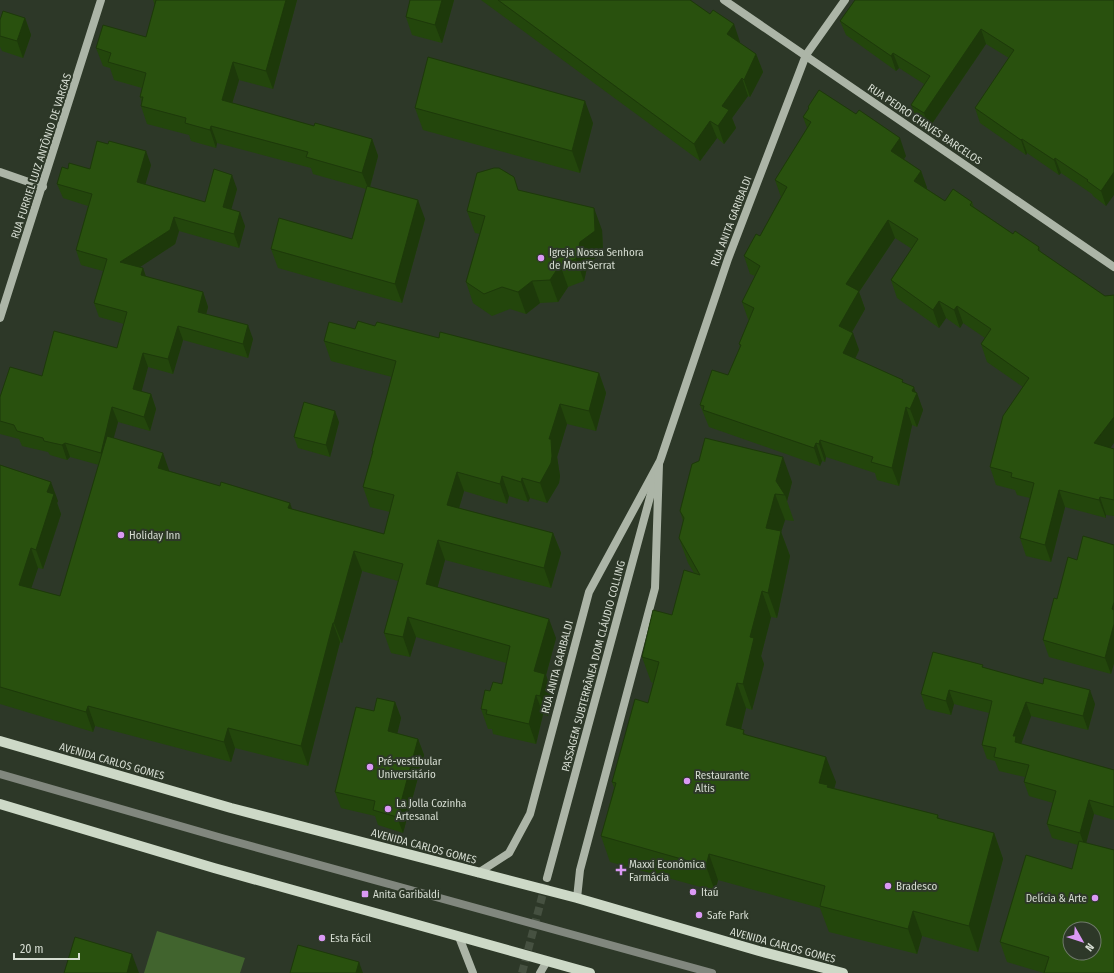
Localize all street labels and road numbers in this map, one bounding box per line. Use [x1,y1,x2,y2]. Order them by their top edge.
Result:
street label: RUA FURRIEL LUIZ ANTÔNIO DE VARGAS [8,71,75,240]
street label: RUA PEDRO CHAVES BARCELOS [865,81,985,168]
street label: RUA ANITA GARIBALDI [708,174,755,268]
street label: PASSAGEM SUBTERRÂNEA DOM CLÁUDIO COLLING [558,559,628,773]
street label: RUA ANITA GARIBALDI [539,619,576,715]
street label: AVENIDA CARLOS GOMES [58,740,166,783]
street label: AVENIDA CARLOS GOMES [370,826,479,867]
street label: AVENIDA CARLOS GOMES [729,925,838,966]

